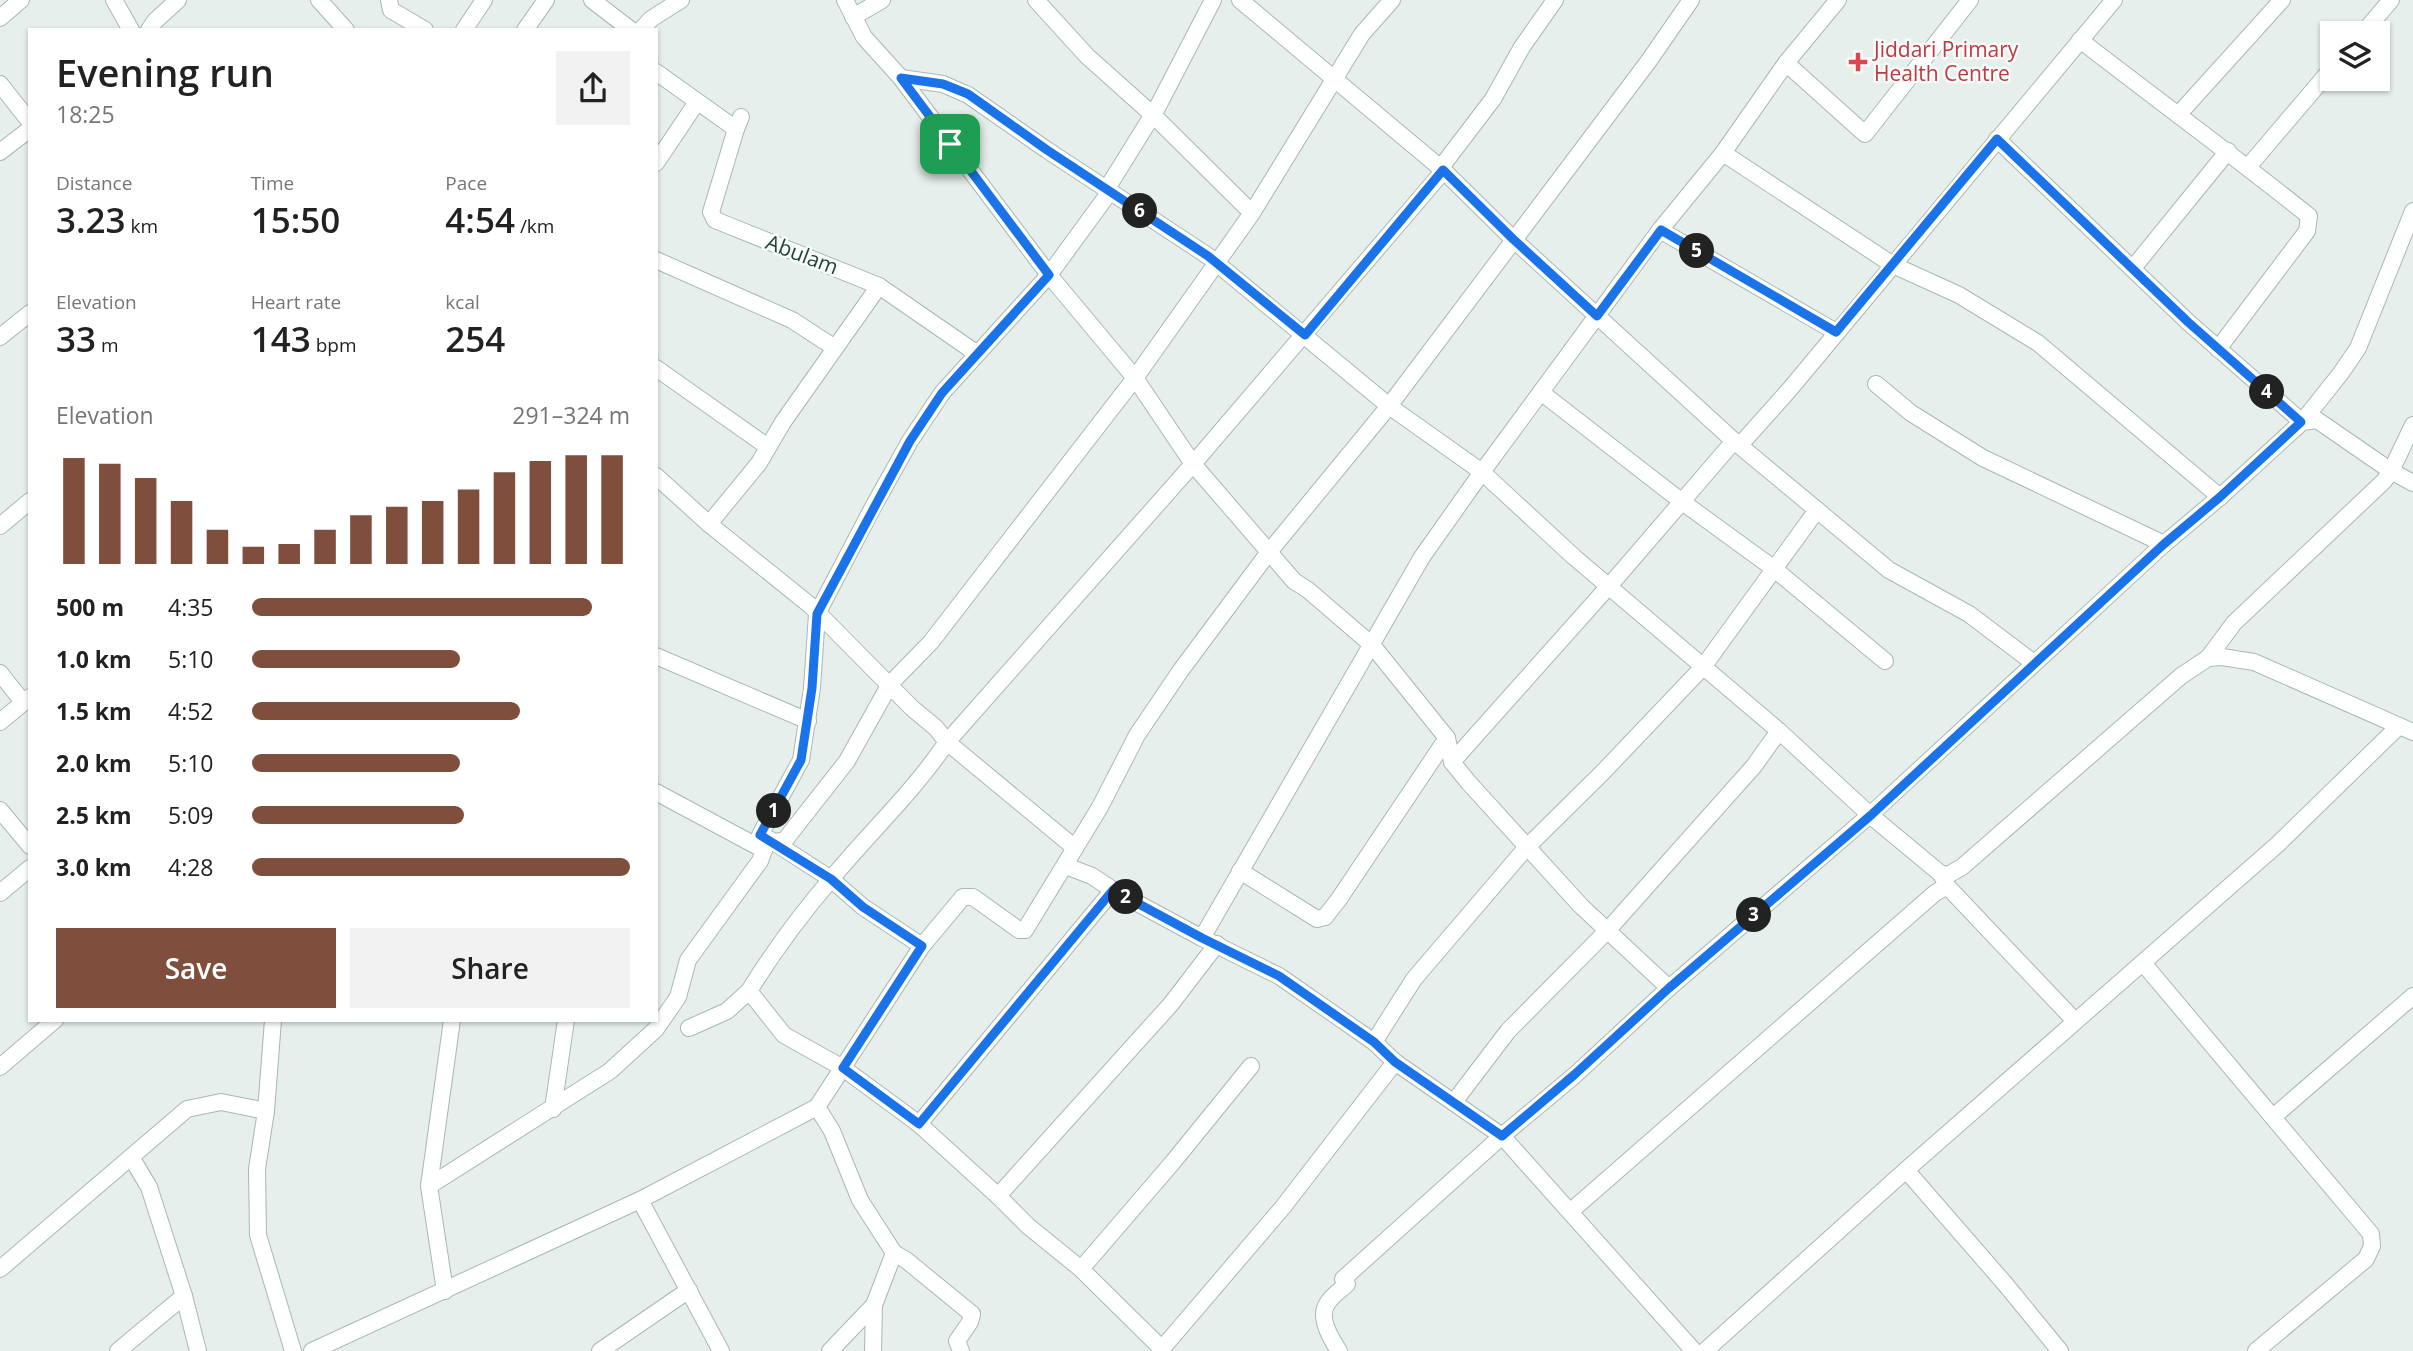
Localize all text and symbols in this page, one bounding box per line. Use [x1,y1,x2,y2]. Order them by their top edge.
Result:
map controls [2320,21,2390,91]
button: layers [2320,21,2390,91]
place label: Jiddari Primary Health Centre [1872,35,2019,87]
text: Evening run [56,46,274,98]
button: share [556,51,630,125]
marker: Jiddari Primary Health Centre [1848,52,1868,72]
text: 18:25 [56,98,115,130]
pin [920,114,980,174]
icon: arrive [931,125,969,163]
text: Distance [56,170,132,196]
text: Time [251,170,294,196]
text: Pace [445,170,487,196]
pin: 6 [1122,194,1158,228]
text: 3.23 [56,196,126,243]
text: 15:50 [251,196,340,243]
text: 4:54 [445,196,515,243]
text: 6 [1134,197,1145,223]
text: km [126,213,158,239]
text: /km [515,213,554,239]
street label: Abulam [762,227,843,281]
pin: 5 [1680,233,1714,268]
text: 5 [1691,237,1702,263]
text: Elevation [56,289,137,315]
text: Heart rate [251,289,341,315]
text: kcal [445,289,480,315]
text: 33 [56,315,96,362]
text: 143 [251,315,311,362]
text: 254 [445,315,505,362]
text: m [96,332,119,358]
text: bpm [311,332,356,358]
pin: 4 [2250,374,2284,410]
text: 4 [2261,378,2272,404]
text: Elevation [56,399,154,431]
text: 291–324 m [512,399,630,431]
text: 500 m [56,591,124,623]
text: 4:35 [168,591,214,623]
text: 1.0 km [56,643,132,675]
text: 5:10 [168,643,214,675]
text: 1.5 km [56,695,132,727]
text: 4:52 [168,695,214,727]
text: 2.0 km [56,747,132,779]
text: 5:10 [168,747,214,779]
pin: 1 [756,794,792,828]
text: 1 [768,797,779,823]
text: 2.5 km [56,799,132,831]
text: 5:09 [168,799,214,831]
text: 3.0 km [56,851,132,883]
text: 4:28 [168,851,214,883]
pin: 2 [1108,880,1144,914]
text: 2 [1120,883,1131,909]
pin: 3 [1736,898,1772,932]
text: 3 [1748,901,1759,927]
button: Save [56,928,336,1008]
button: Share [350,928,630,1008]

